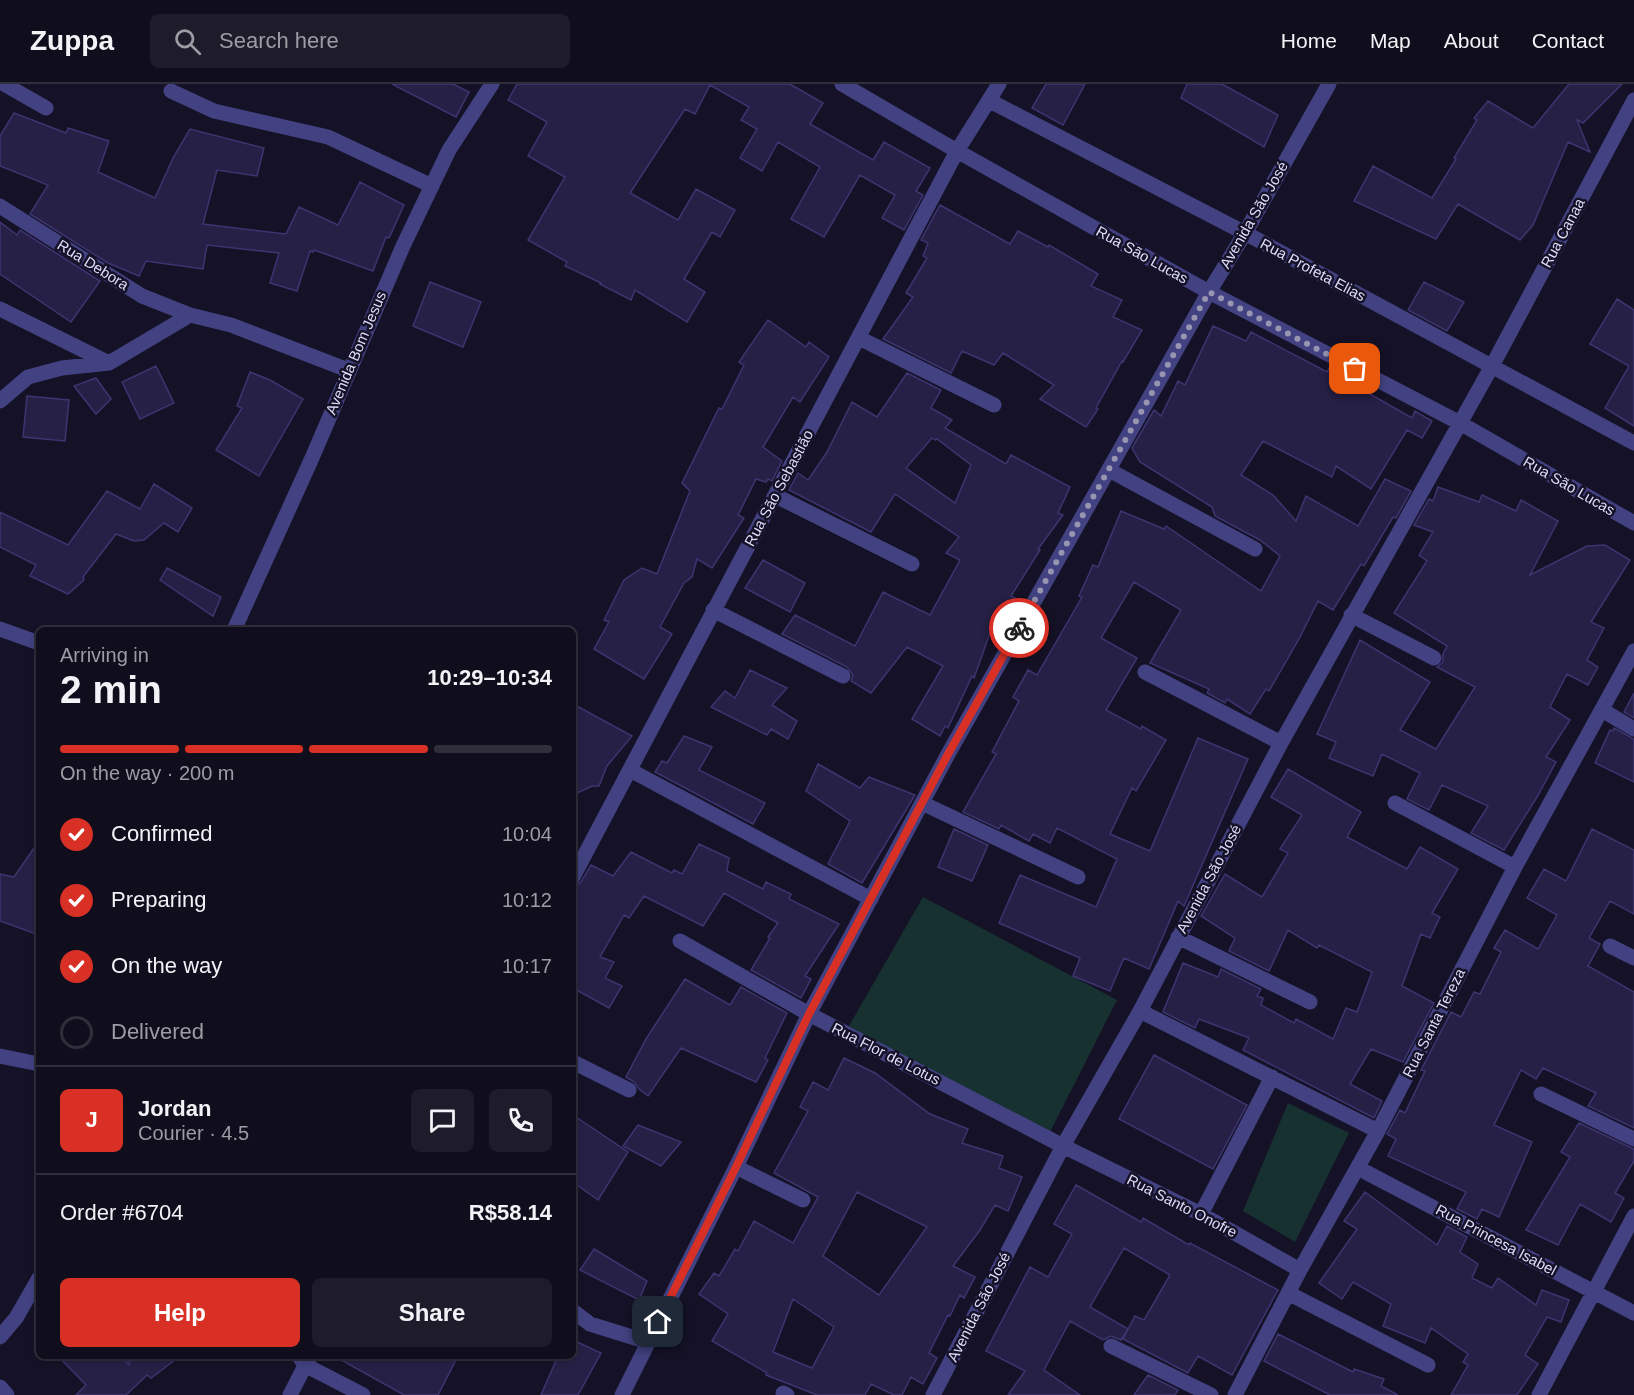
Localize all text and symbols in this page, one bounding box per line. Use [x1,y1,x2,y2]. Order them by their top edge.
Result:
search box [150,14,570,68]
text: Zuppa [30,25,114,56]
icon: search [171,25,204,58]
text: Search here [219,28,339,53]
text: Home [1281,29,1337,52]
text: Map [1370,29,1411,52]
text: About [1444,29,1499,52]
text: Contact [1532,29,1604,52]
street label: Avenida São José [1216,158,1291,271]
street label: Rua Canaa [1537,195,1588,270]
street label: Rua São Lucas [1093,222,1191,287]
street label: Rua Profeta Elias [1258,235,1369,304]
street label: Rua Debora [54,236,133,294]
street label: Avenida Bom Jesus [322,289,389,417]
pin [1329,343,1380,394]
icon: bag [1338,352,1371,385]
street label: Rua São Sebastião [741,427,816,549]
street label: Rua São Lucas [1521,453,1618,519]
courier [989,598,1049,658]
icon: bike [1003,612,1036,645]
text: Arriving in [60,644,149,666]
text: 10:29–10:34 [427,665,552,690]
text: 2 min [60,668,162,711]
text: On the way · 200 m [60,762,235,784]
icon: check [60,818,93,851]
text: Confirmed [111,821,212,846]
street label: Avenida São José [1173,822,1244,936]
text: 10:04 [502,823,552,845]
icon: check [60,884,93,917]
text: Preparing [111,887,206,912]
text: 10:12 [502,889,552,911]
icon: check [60,950,93,983]
text: On the way [111,953,222,978]
text: 10:17 [502,955,552,977]
street label: Rua Santa Tereza [1399,965,1469,1080]
text: Delivered [111,1019,204,1044]
street label: Rua Flor de Lotus [829,1019,943,1088]
button: chat [411,1089,474,1152]
button: phone [489,1089,552,1152]
text: Jordan [138,1096,211,1121]
text: J [85,1107,98,1132]
text: Courier · 4.5 [138,1122,249,1144]
street label: Rua Santo Onofre [1124,1171,1240,1241]
text: Order #6704 [60,1200,184,1225]
text: R$58.14 [469,1200,552,1225]
street label: Rua Princesa Isabel [1433,1201,1559,1279]
street label: Avenida São José [944,1249,1014,1364]
button: Help [60,1278,300,1347]
button: Share [312,1278,552,1347]
pin [632,1296,683,1347]
icon: home [641,1305,674,1338]

